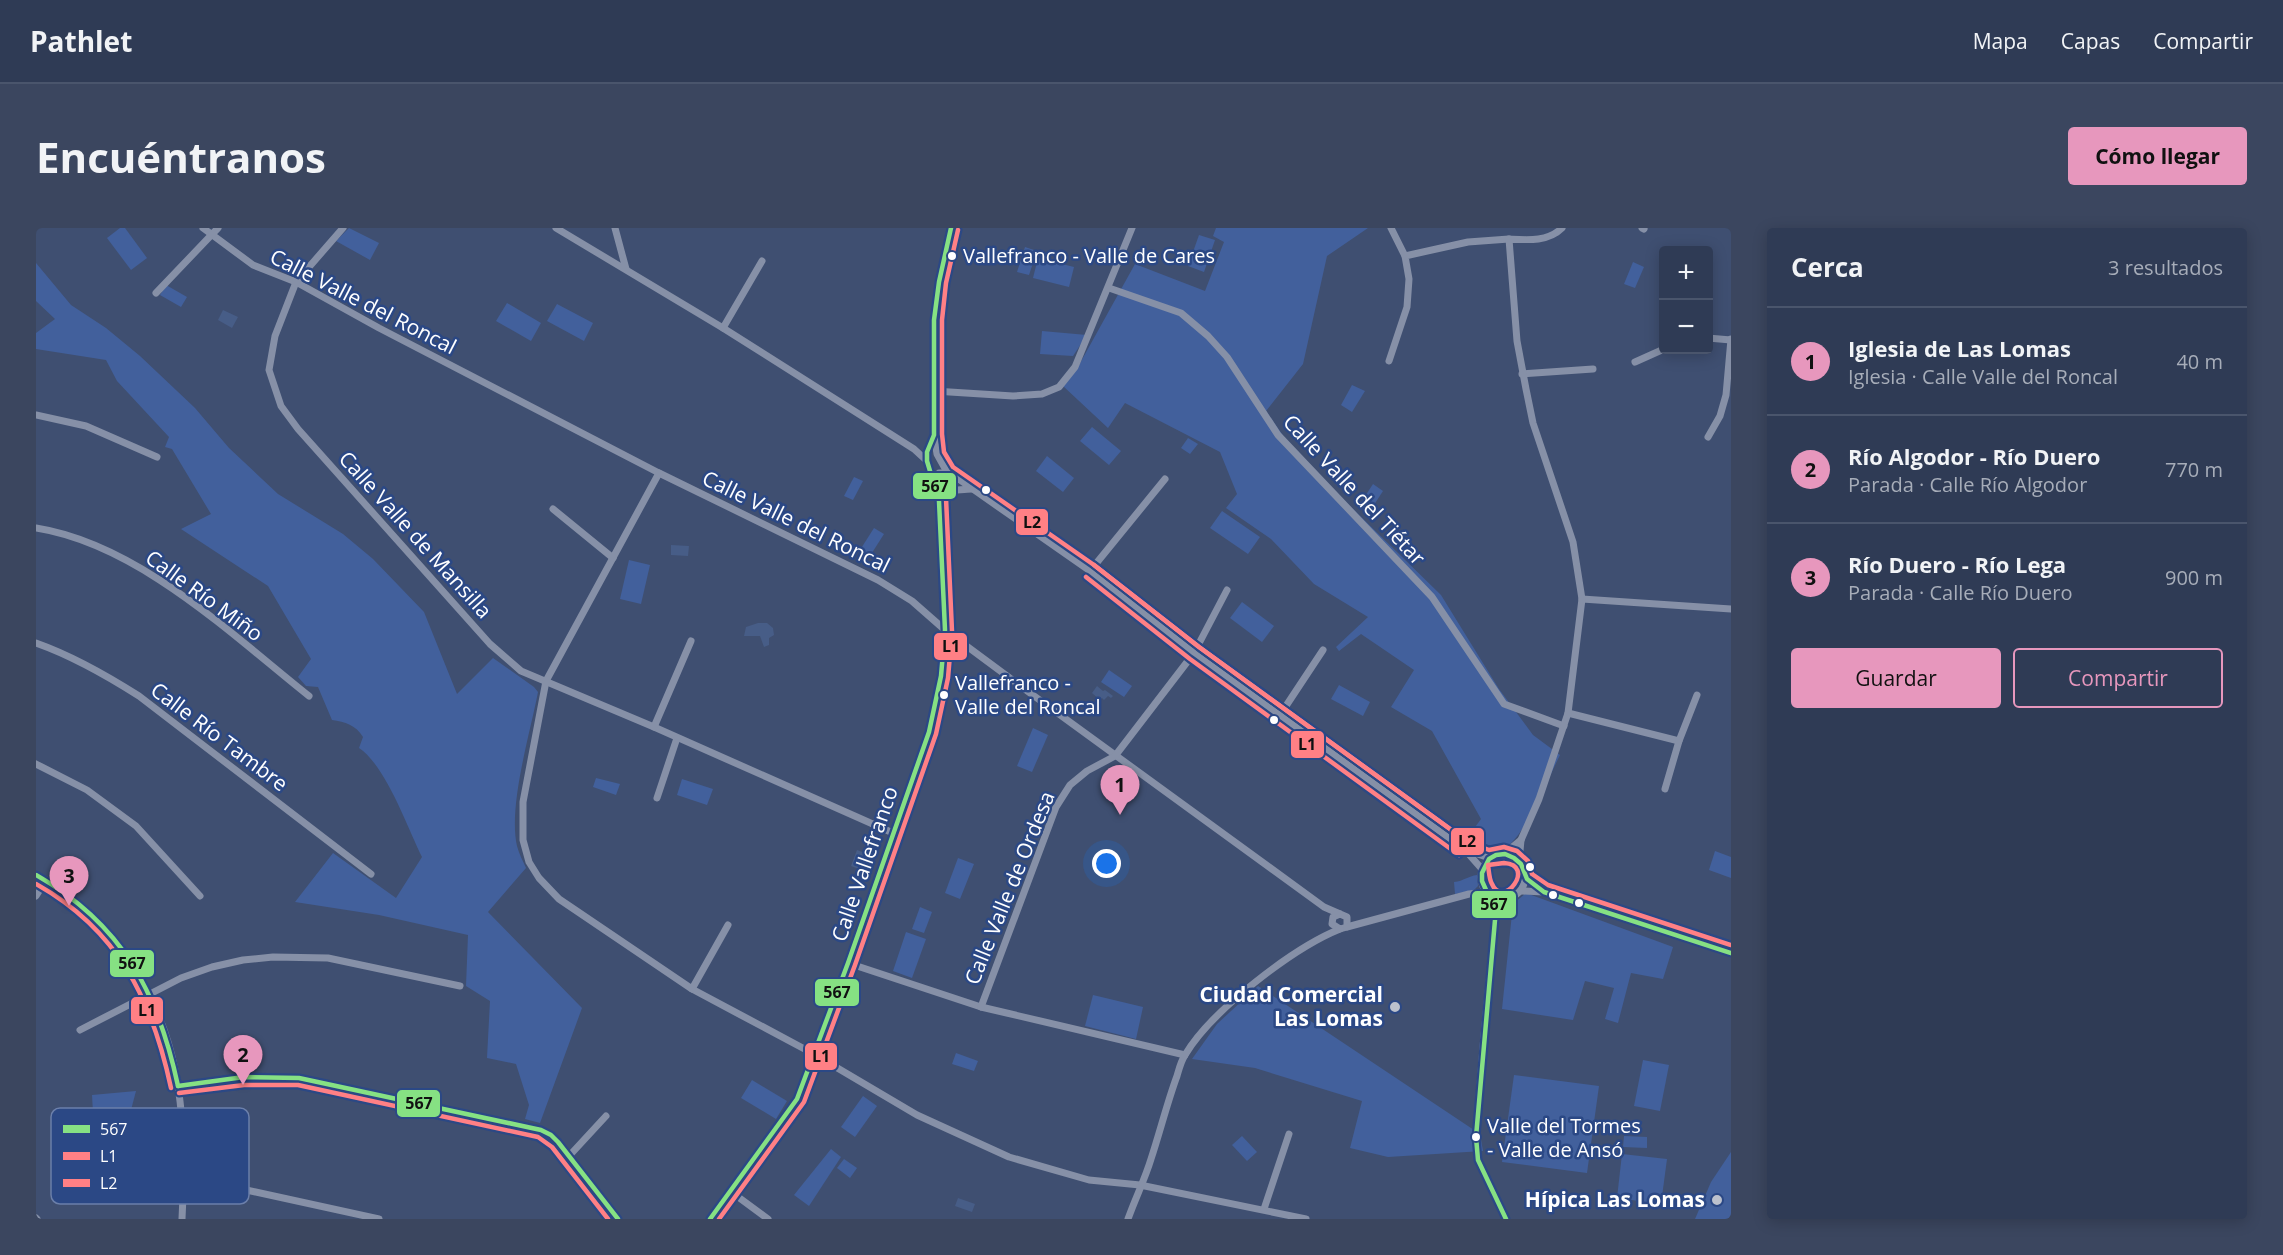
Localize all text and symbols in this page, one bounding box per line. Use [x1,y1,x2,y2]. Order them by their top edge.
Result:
text: Pathlet [30,22,132,60]
text: Mapa [1973,27,2028,55]
text: Capas [2061,27,2120,55]
text: Compartir [2153,27,2253,55]
button: Cómo llegar [2068,127,2247,185]
text: Encuéntranos [36,128,326,185]
street label: Calle Valle del Roncal [265,242,461,360]
place label: Vallefranco - Valle de Cares [963,242,1215,269]
map controls [1659,246,1713,354]
button: + [1659,246,1713,300]
text: Cerca [1791,249,1864,285]
marker: Vallefranco - Valle de Cares [946,250,958,262]
text: 3 resultados [2108,254,2223,281]
button: − [1659,300,1713,354]
text: Iglesia de Las Lomas [1848,333,2071,363]
text: 1 [1805,348,1816,375]
text: 40 m [2176,348,2223,375]
text: Iglesia · Calle Valle del Roncal [1848,363,2118,390]
street label: Calle Valle del Tiétar [1277,408,1432,571]
text: Río Algodor - Río Duero [1848,441,2100,471]
street label: Calle Valle de Mansilla [333,445,498,624]
text: 2 [1805,456,1816,483]
text: 770 m [2165,456,2223,483]
street label: Calle Valle del Roncal [698,463,895,579]
text: Parada · Calle Río Algodor [1848,471,2087,498]
line badge: 567 [912,472,957,500]
text: 567 [921,475,949,497]
unlabelled marker [980,484,992,496]
line badge: L2 [1015,508,1049,536]
text: L2 [1023,511,1041,533]
street label: Calle Río Miño [140,543,269,647]
text: Río Duero - Río Lega [1848,549,2066,579]
text: 3 [1805,564,1816,591]
text: 900 m [2165,564,2223,591]
text: Parada · Calle Río Duero [1848,579,2073,606]
line badge: L1 [933,632,968,661]
text: L1 [942,635,960,657]
button: Guardar [1791,648,2001,708]
button: Compartir [2013,648,2223,708]
place label: Vallefranco - Valle del Roncal [955,669,1101,720]
street label: Calle Río Tambre [145,675,294,797]
marker: Vallefranco - Valle del Roncal [938,689,950,701]
unlabelled marker [1268,714,1280,726]
line badge: L1 [1290,730,1325,759]
text: L1 [1298,733,1316,755]
pin: 1 [1100,766,1140,815]
street label: Calle Vallefranco [824,782,904,945]
street label: Calle Valle de Ordesa [957,787,1061,988]
line badge: L2 [1450,827,1485,856]
text: L2 [1458,830,1476,852]
your location [1092,849,1121,878]
pin: 3 [50,856,88,906]
unlabelled marker [1524,861,1536,873]
unlabelled marker [1547,889,1559,901]
line badge: 567 [1471,890,1517,919]
text: 567 [1480,893,1508,915]
unlabelled marker [1573,897,1585,909]
line badge: 567 [109,949,155,978]
text: 567 [118,952,146,974]
line badge: 567 [814,978,860,1007]
place label: Ciudad Comercial Las Lomas [1199,980,1383,1032]
text: 567 [823,981,851,1003]
line badge: L1 [130,996,164,1025]
text: L1 [138,999,156,1021]
marker: Ciudad Comercial Las Lomas [1388,1000,1402,1014]
pin: 2 [224,1036,262,1085]
line badge: L1 [804,1042,838,1071]
text: L1 [812,1045,830,1067]
line badge: 567 [396,1089,441,1118]
text: 567 [405,1092,433,1114]
legend [51,1108,249,1204]
place label: Valle del Tormes - Valle de Ansó [1487,1112,1641,1163]
text: 567 [100,1118,127,1140]
marker: Valle del Tormes - Valle de Ansó [1470,1131,1482,1143]
text: L1 [100,1145,118,1167]
text: L2 [100,1172,118,1194]
place label: Hípica Las Lomas [1525,1185,1705,1213]
marker: Hípica Las Lomas [1710,1193,1724,1207]

